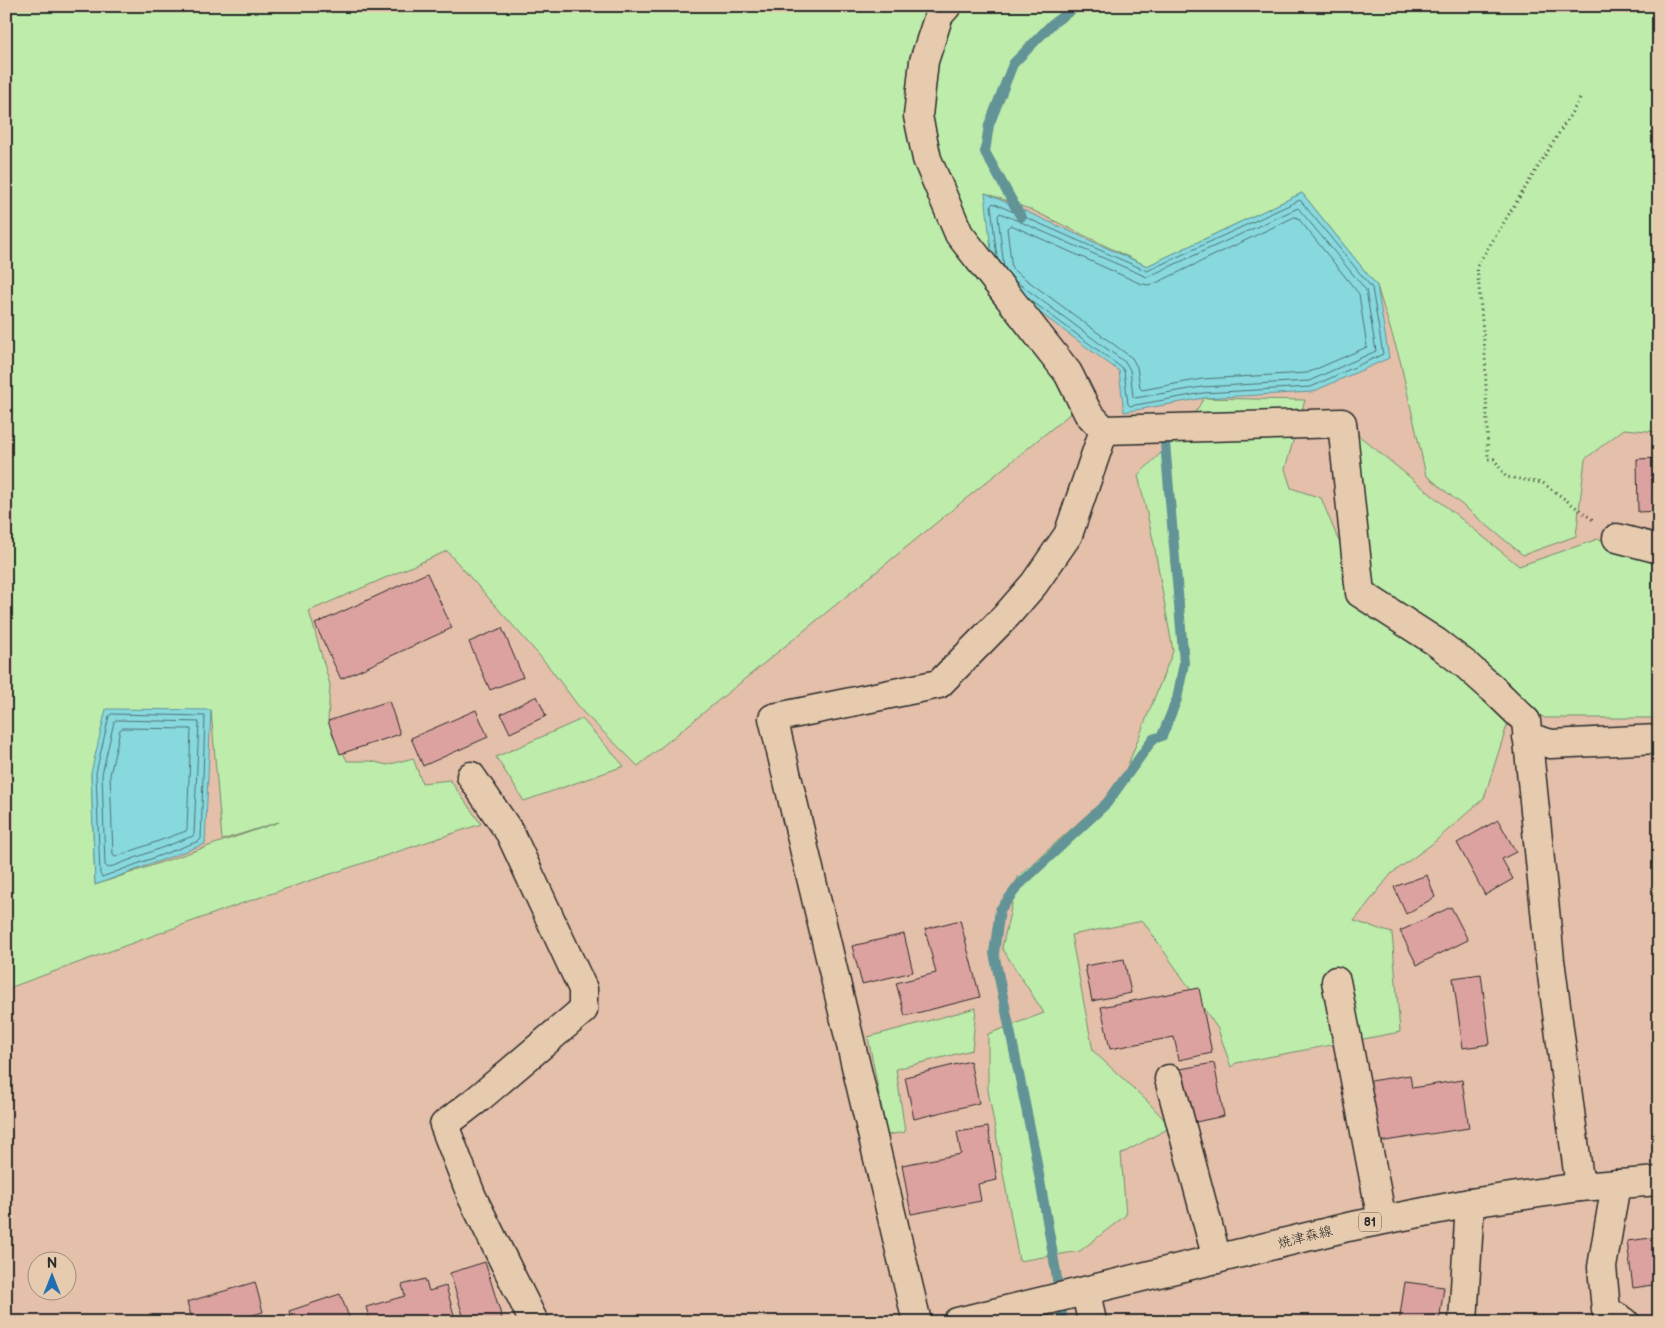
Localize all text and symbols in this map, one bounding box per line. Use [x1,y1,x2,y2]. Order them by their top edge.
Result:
road number: 81 [1359,1212,1381,1232]
street label: 焼津森線 [1276,1222,1334,1252]
north arrow [28,1250,78,1300]
text: N [47,1255,57,1272]

